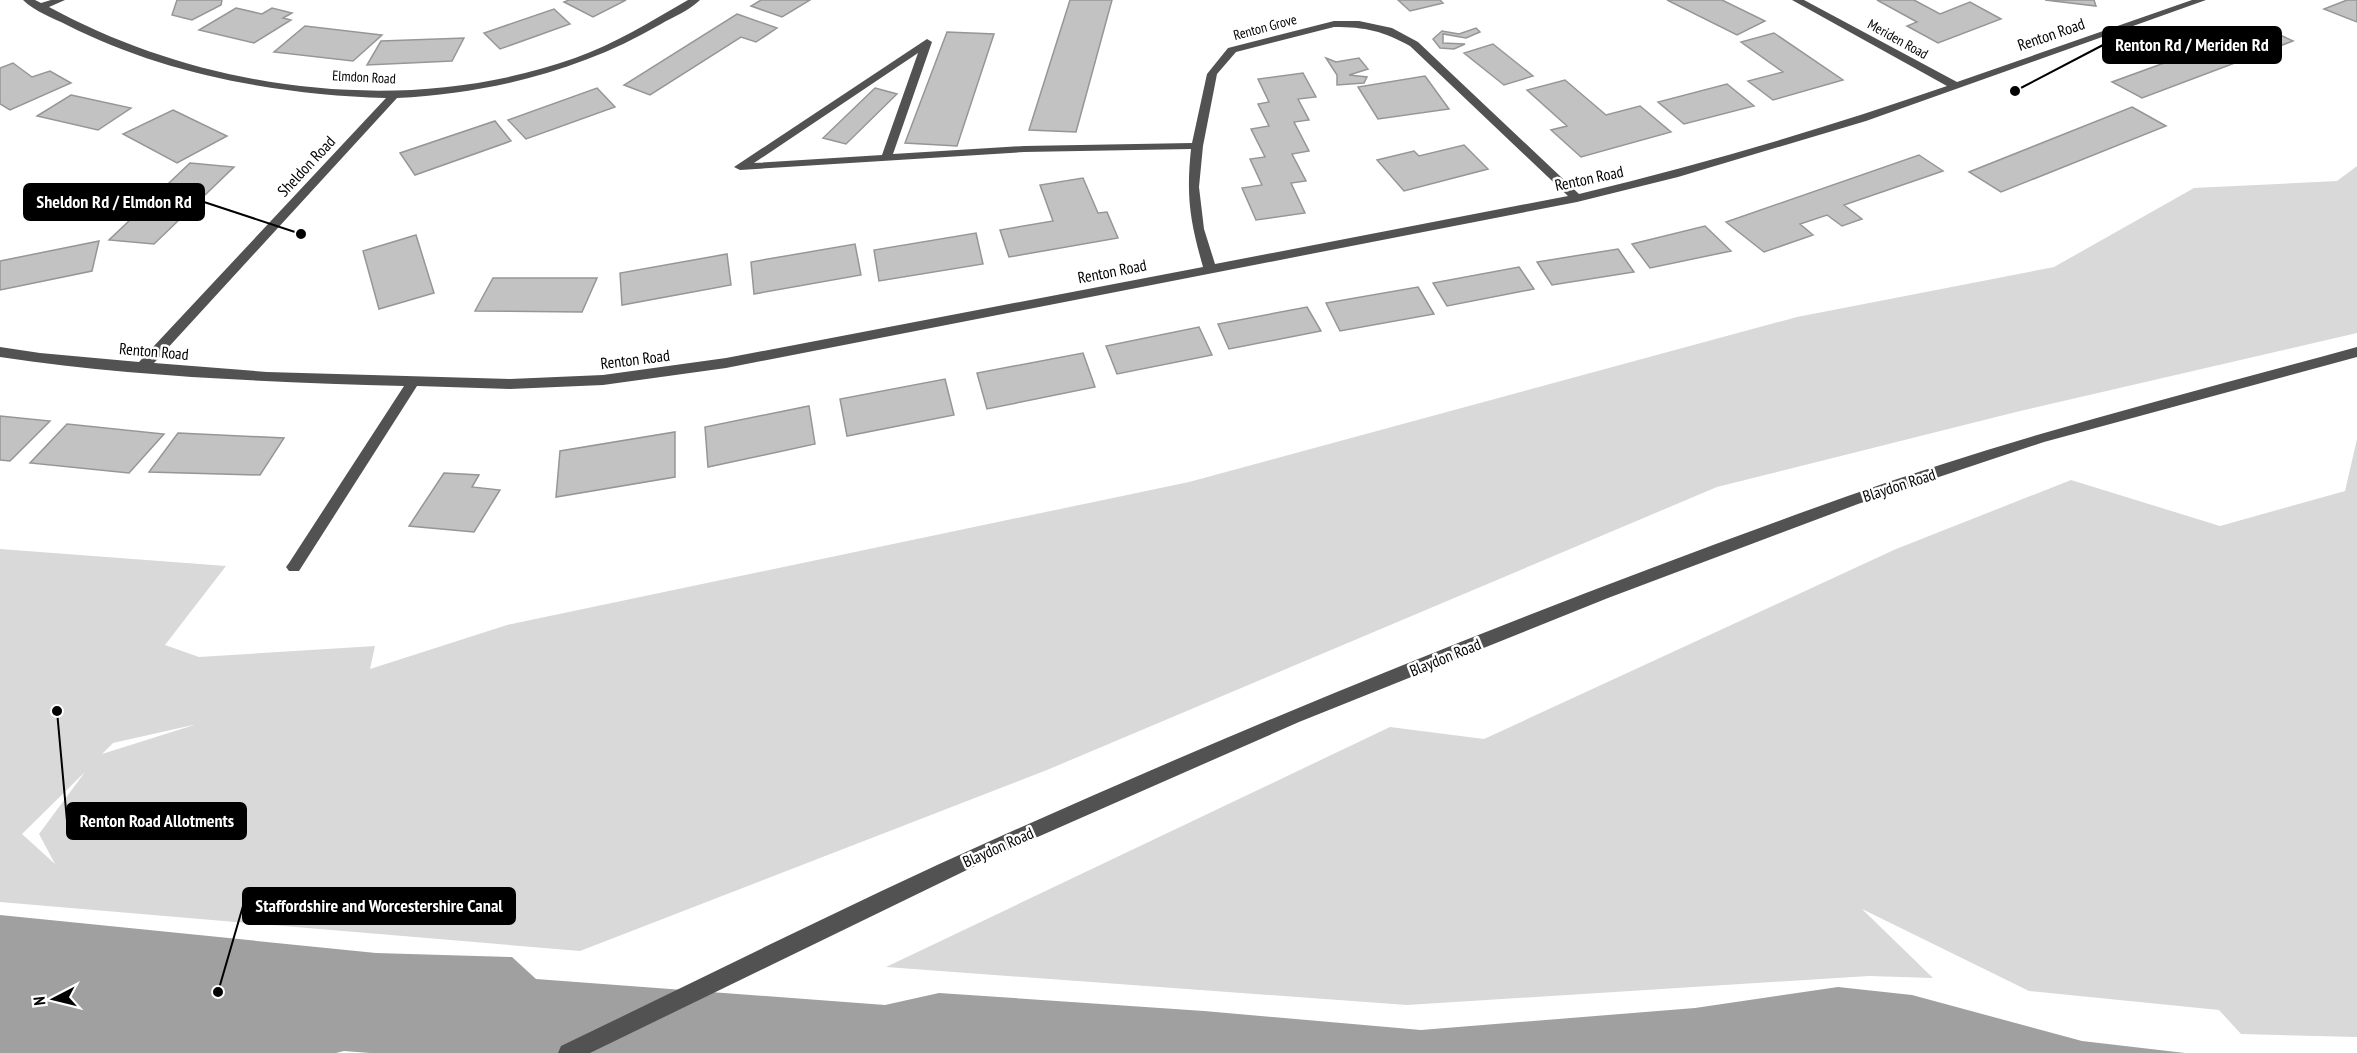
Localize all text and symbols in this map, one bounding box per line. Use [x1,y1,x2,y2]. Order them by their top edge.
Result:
street label: Renton Grove [1231,10,1299,44]
street label: Renton Road [2015,13,2087,55]
street label: Meriden Road [1865,15,1931,63]
callout: Renton Rd / Meriden Rd [2103,27,2281,63]
text: Renton Rd / Meriden Rd [2115,33,2269,56]
street label: Elmdon Road [332,66,396,88]
street label: Sheldon Road [273,131,339,201]
street label: Renton Road [1553,161,1625,195]
callout: Sheldon Rd / Elmdon Rd [24,184,204,220]
text: Sheldon Rd / Elmdon Rd [36,190,192,213]
street label: Renton Road [1076,255,1148,287]
street label: Renton Road [118,338,190,364]
street label: Renton Road [599,345,671,373]
street label: Blaydon Road [1860,464,1938,506]
street label: Blaydon Road [1406,634,1484,680]
callout: Renton Road Allotments [67,803,246,839]
text: Renton Road Allotments [80,809,234,832]
street label: Blaydon Road [960,823,1036,871]
callout: Staffordshire and Worcestershire Canal [243,888,515,924]
text: Staffordshire and Worcestershire Canal [255,894,503,917]
north arrow [24,969,84,1029]
text: N [29,995,50,1006]

